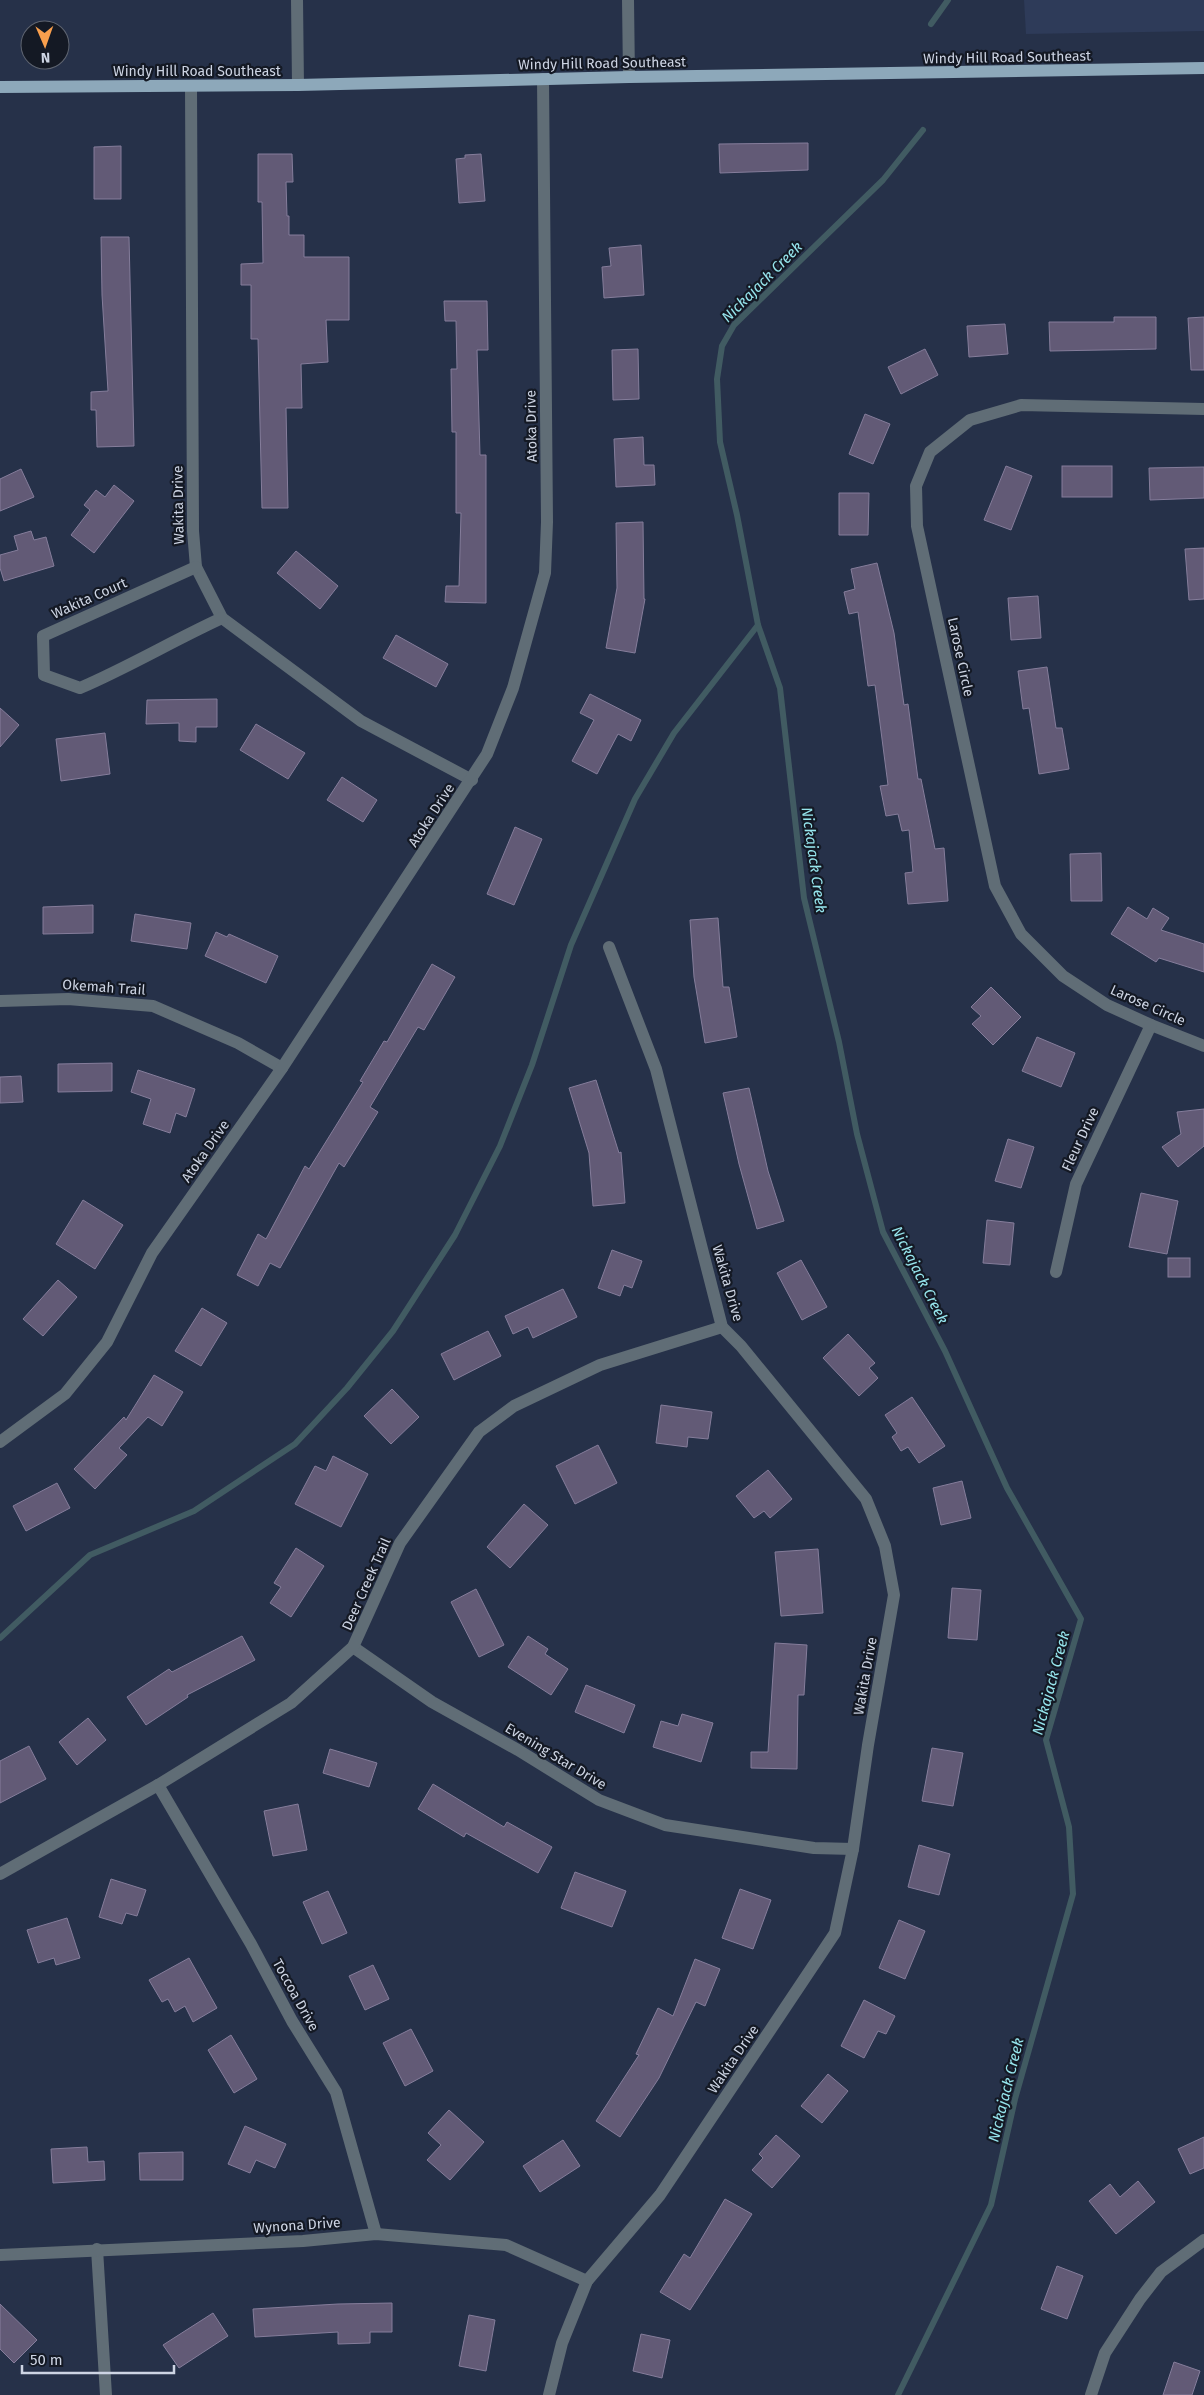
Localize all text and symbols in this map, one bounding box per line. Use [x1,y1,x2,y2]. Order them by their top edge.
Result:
north arrow [20,20,70,70]
street label: Windy Hill Road Southeast [923,48,1092,67]
text: N [40,49,50,66]
street label: Windy Hill Road Southeast [518,54,687,73]
street label: Windy Hill Road Southeast [113,63,282,80]
water label: Nickajack Creek [718,238,806,326]
street label: Atoka Drive [522,390,541,462]
street label: Wakita Drive [169,465,188,545]
street label: Wakita Court [49,574,130,623]
street label: Larose Circle [944,616,977,698]
street label: Atoka Drive [405,780,458,850]
water label: Nickajack Creek [798,806,830,914]
street label: Okemah Trail [62,976,146,999]
street label: Larose Circle [1108,981,1188,1030]
street label: Fleur Drive [1058,1105,1103,1174]
street label: Atoka Drive [178,1117,233,1186]
water label: Nickajack Creek [888,1223,952,1327]
street label: Wakita Drive [708,1243,747,1323]
street label: Deer Creek Trail [338,1535,394,1633]
water label: Nickajack Creek [1028,1629,1074,1737]
street label: Wakita Drive [850,1636,881,1716]
street label: Evening Star Drive [502,1719,609,1793]
street label: Toccoa Drive [269,1956,322,2034]
street label: Wakita Drive [704,2022,763,2097]
water label: Nickajack Creek [984,2036,1028,2144]
street label: Wynona Drive [253,2214,341,2237]
scale bar [22,2342,175,2374]
text: 50 m [30,2351,63,2369]

